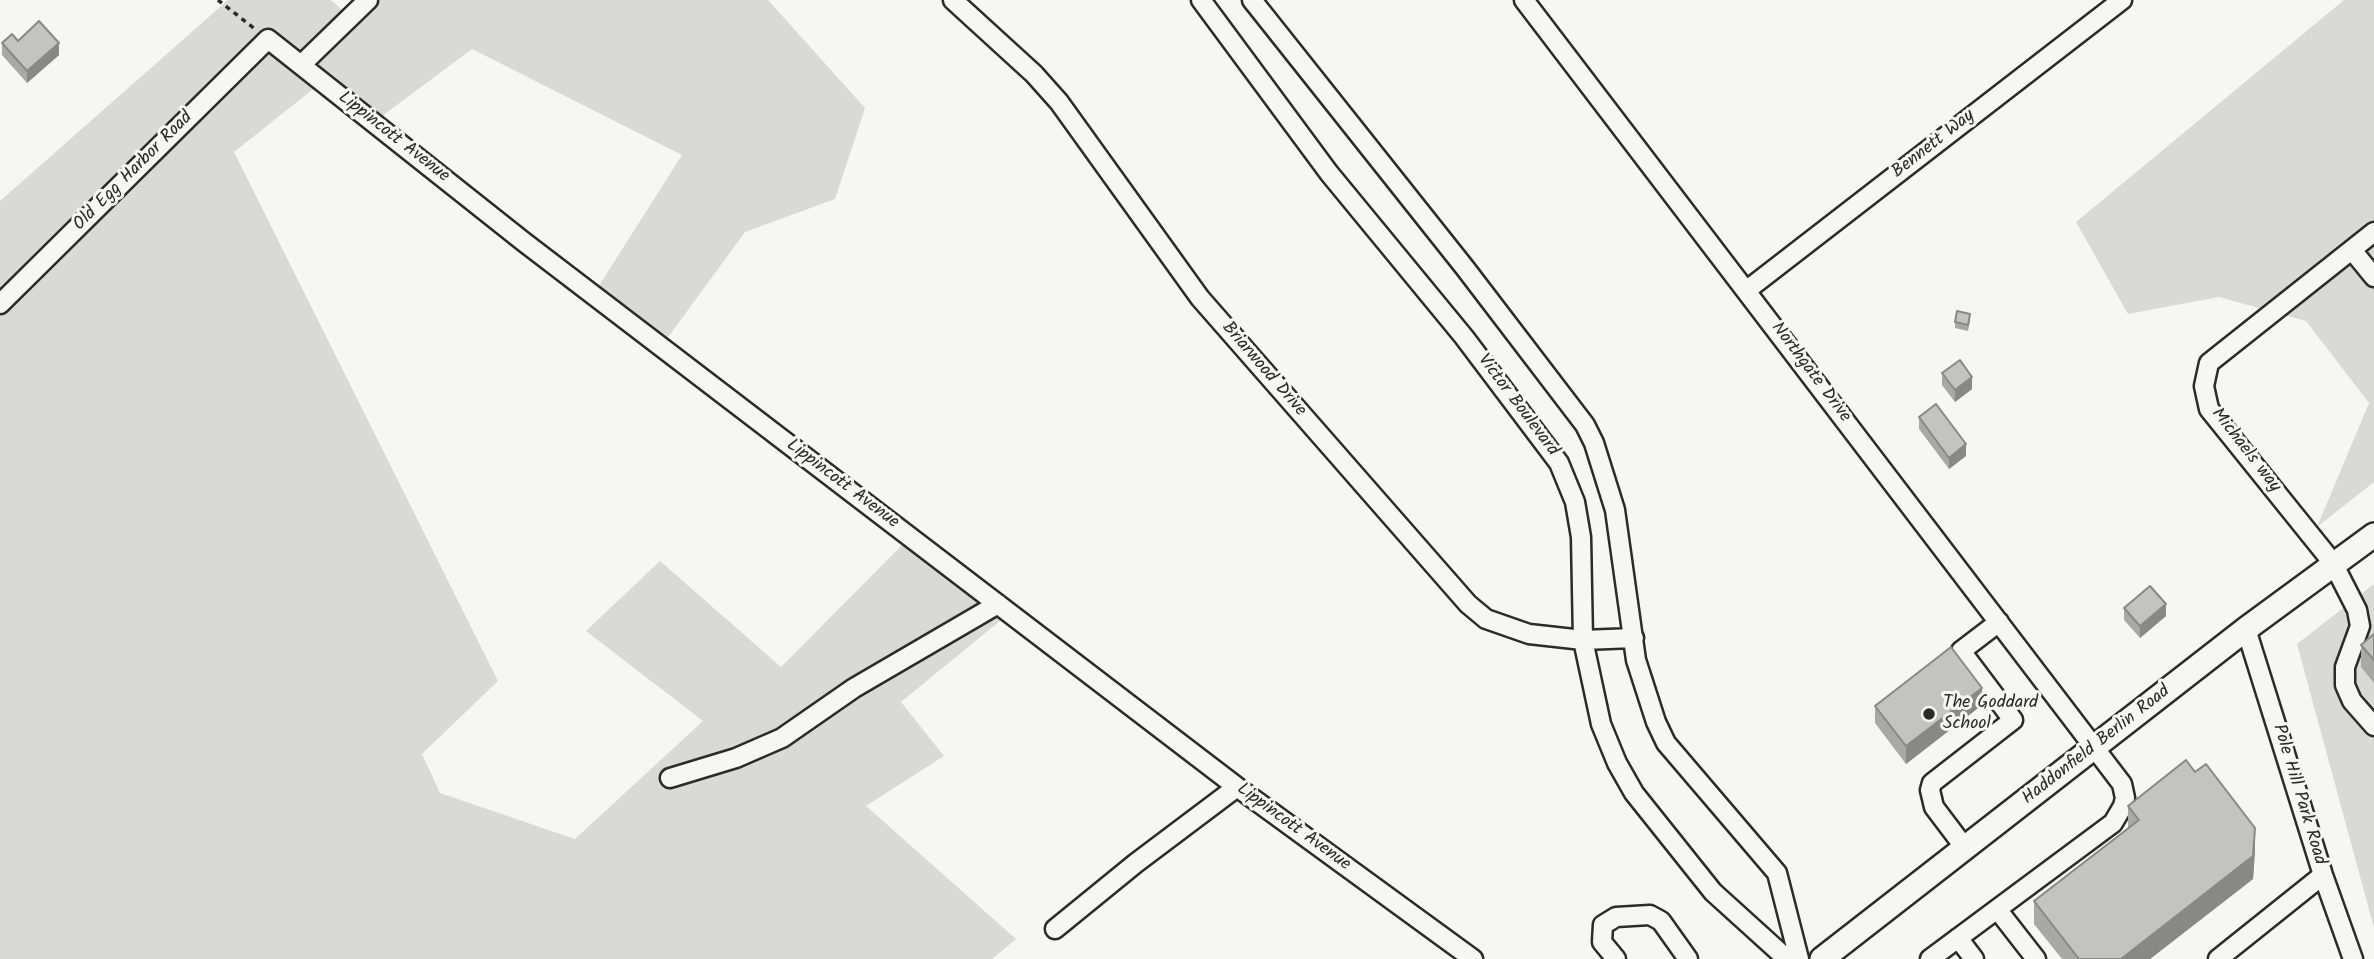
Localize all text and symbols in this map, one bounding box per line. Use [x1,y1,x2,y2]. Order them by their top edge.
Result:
street label: Lippincott Avenue [333,88,453,188]
street label: Bennett Way [1888,106,1980,184]
street label: Old Egg Harbor Road [70,108,198,236]
street label: Briarwood Drive [1216,318,1310,422]
street label: Northgate Drive [1765,319,1855,427]
street label: Victor Boulevard [1472,351,1562,461]
street label: Michaels way [2205,405,2285,497]
street label: Lippincott Avenue [781,436,903,534]
street label: Haddonfield Berlin Road [2019,682,2175,810]
place label: The Goddard School [1943,693,2038,736]
marker: The Goddard School [1921,706,1937,722]
street label: Pole Hill Park Road [2266,722,2330,868]
street label: Lippincott Avenue [1232,779,1354,877]

